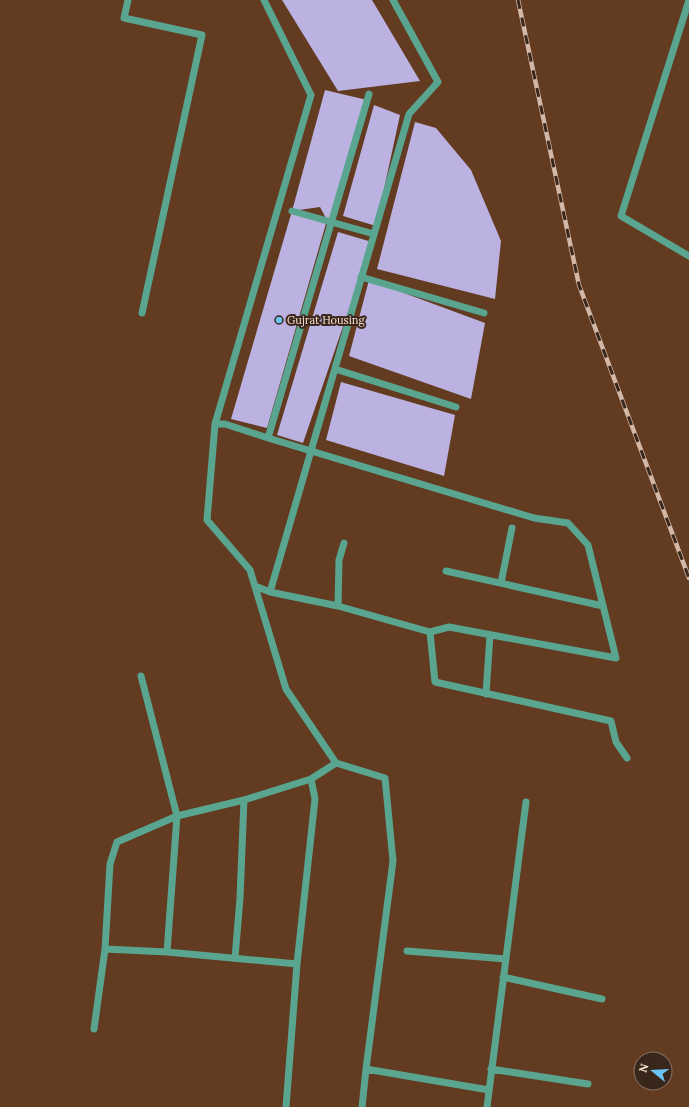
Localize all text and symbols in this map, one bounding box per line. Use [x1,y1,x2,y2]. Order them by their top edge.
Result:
place label: Gujrat Housing [287,313,365,327]
marker: Gujrat Housing [274,315,284,325]
north arrow [633,1051,673,1091]
text: N [636,1061,652,1074]

